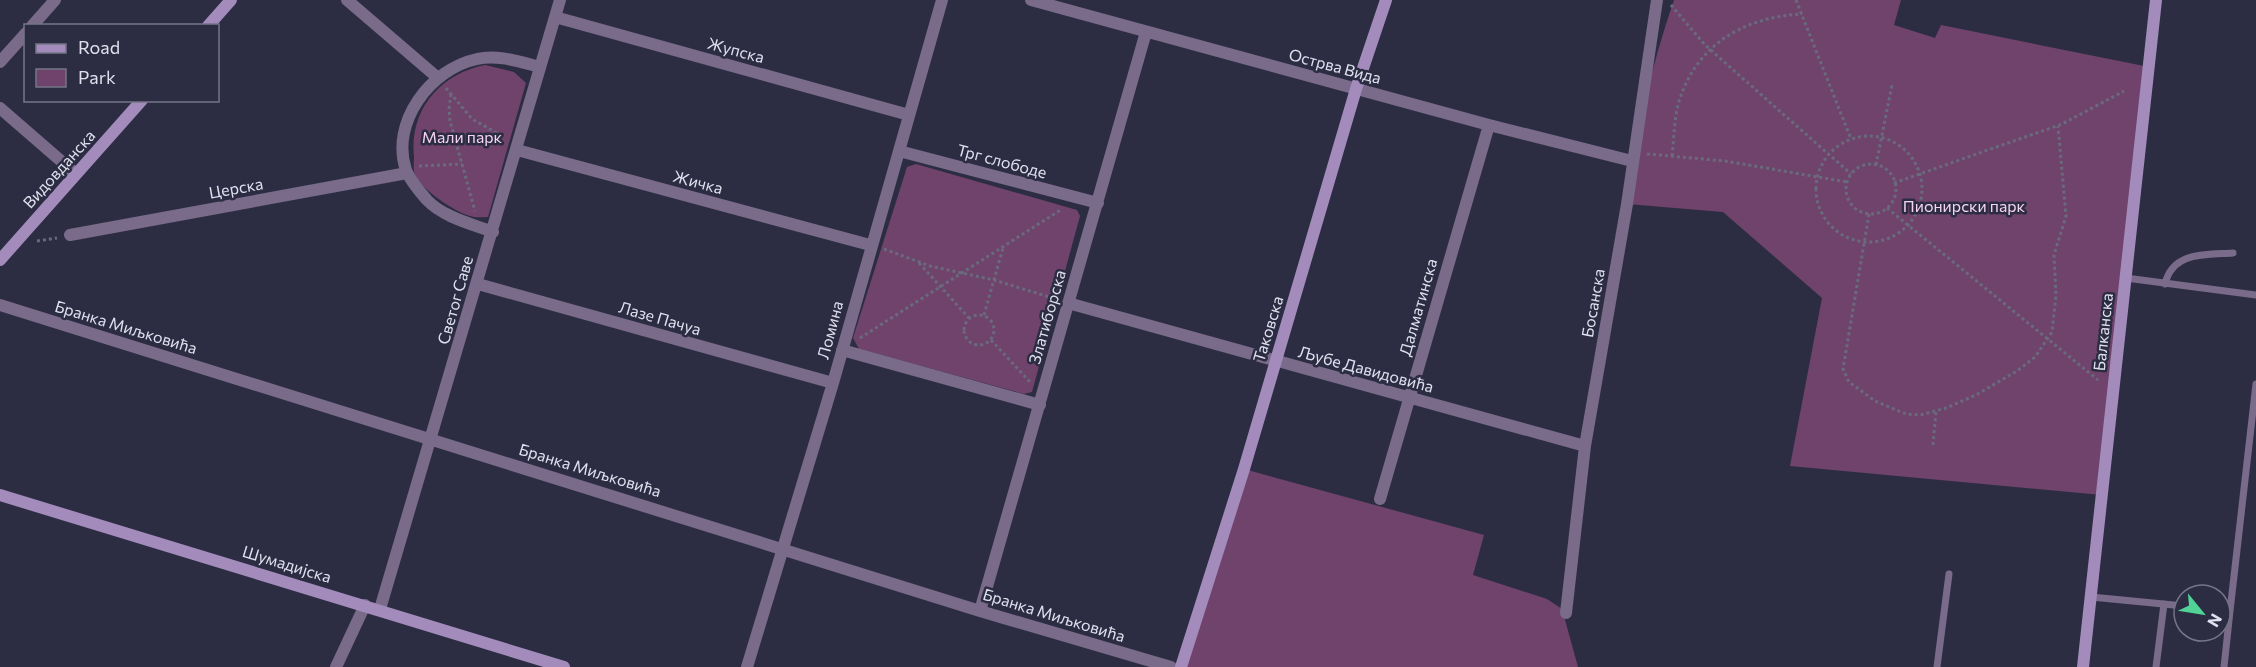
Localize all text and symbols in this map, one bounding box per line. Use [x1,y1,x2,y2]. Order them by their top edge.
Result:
legend [24,24,219,102]
street label: Жупска [706,33,767,66]
text: Road [78,36,120,58]
street label: Острва Вида [1287,44,1383,87]
text: Park [78,66,116,88]
street label: Видовданска [19,126,99,212]
park label: Мали парк [422,127,503,146]
street label: Трг слободе [955,139,1049,182]
street label: Жичка [671,166,725,197]
street label: Церска [207,173,265,202]
park label: Пионирски парк [1903,196,2026,215]
street label: Светог Саве [433,253,476,346]
street label: Далматинска [1395,256,1440,358]
street label: Босанска [1577,267,1608,339]
street label: Златиборска [1024,268,1069,366]
street label: Балканска [2089,292,2116,372]
street label: Таковска [1248,293,1287,364]
street label: Бранка Миљковића [53,296,199,357]
street label: Лазе Пачуа [617,297,703,338]
street label: Ломина [813,299,846,361]
street label: Љубе Давидовића [1296,341,1436,396]
street label: Бранка Миљковића [517,439,663,500]
street label: Шумадијска [240,541,334,586]
north arrow [2172,583,2232,643]
street label: Бранка Миљковића [981,584,1127,645]
text: N [2204,611,2227,631]

